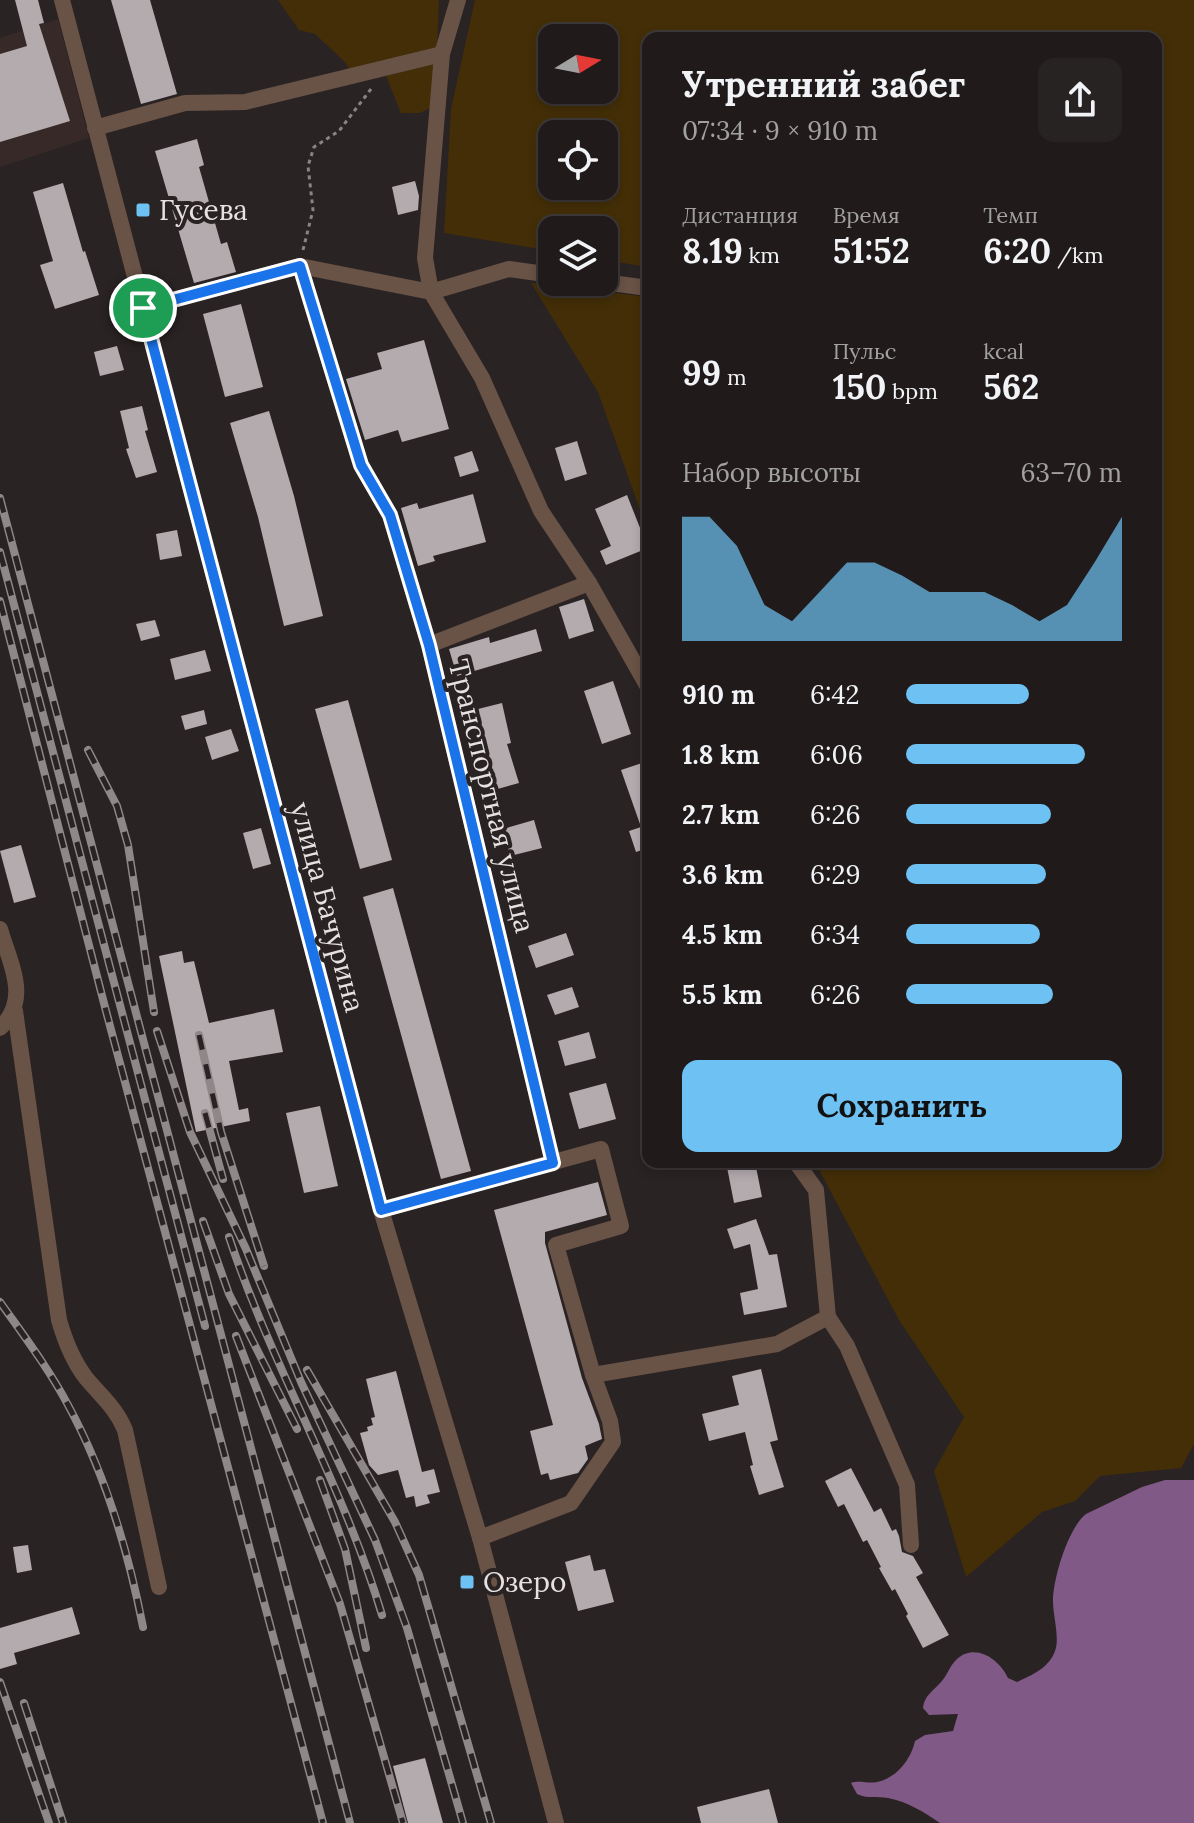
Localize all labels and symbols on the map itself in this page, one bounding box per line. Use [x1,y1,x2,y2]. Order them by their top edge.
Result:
north arrow [538,24,618,104]
place label: Гусева [159,192,248,228]
marker: Гусева [134,201,152,219]
pin [109,274,177,342]
street label: Транспортная улица [441,656,543,936]
street label: улица Бачурина [283,798,373,1016]
place label: Озеро [483,1564,566,1600]
marker: Озеро [458,1573,476,1591]

